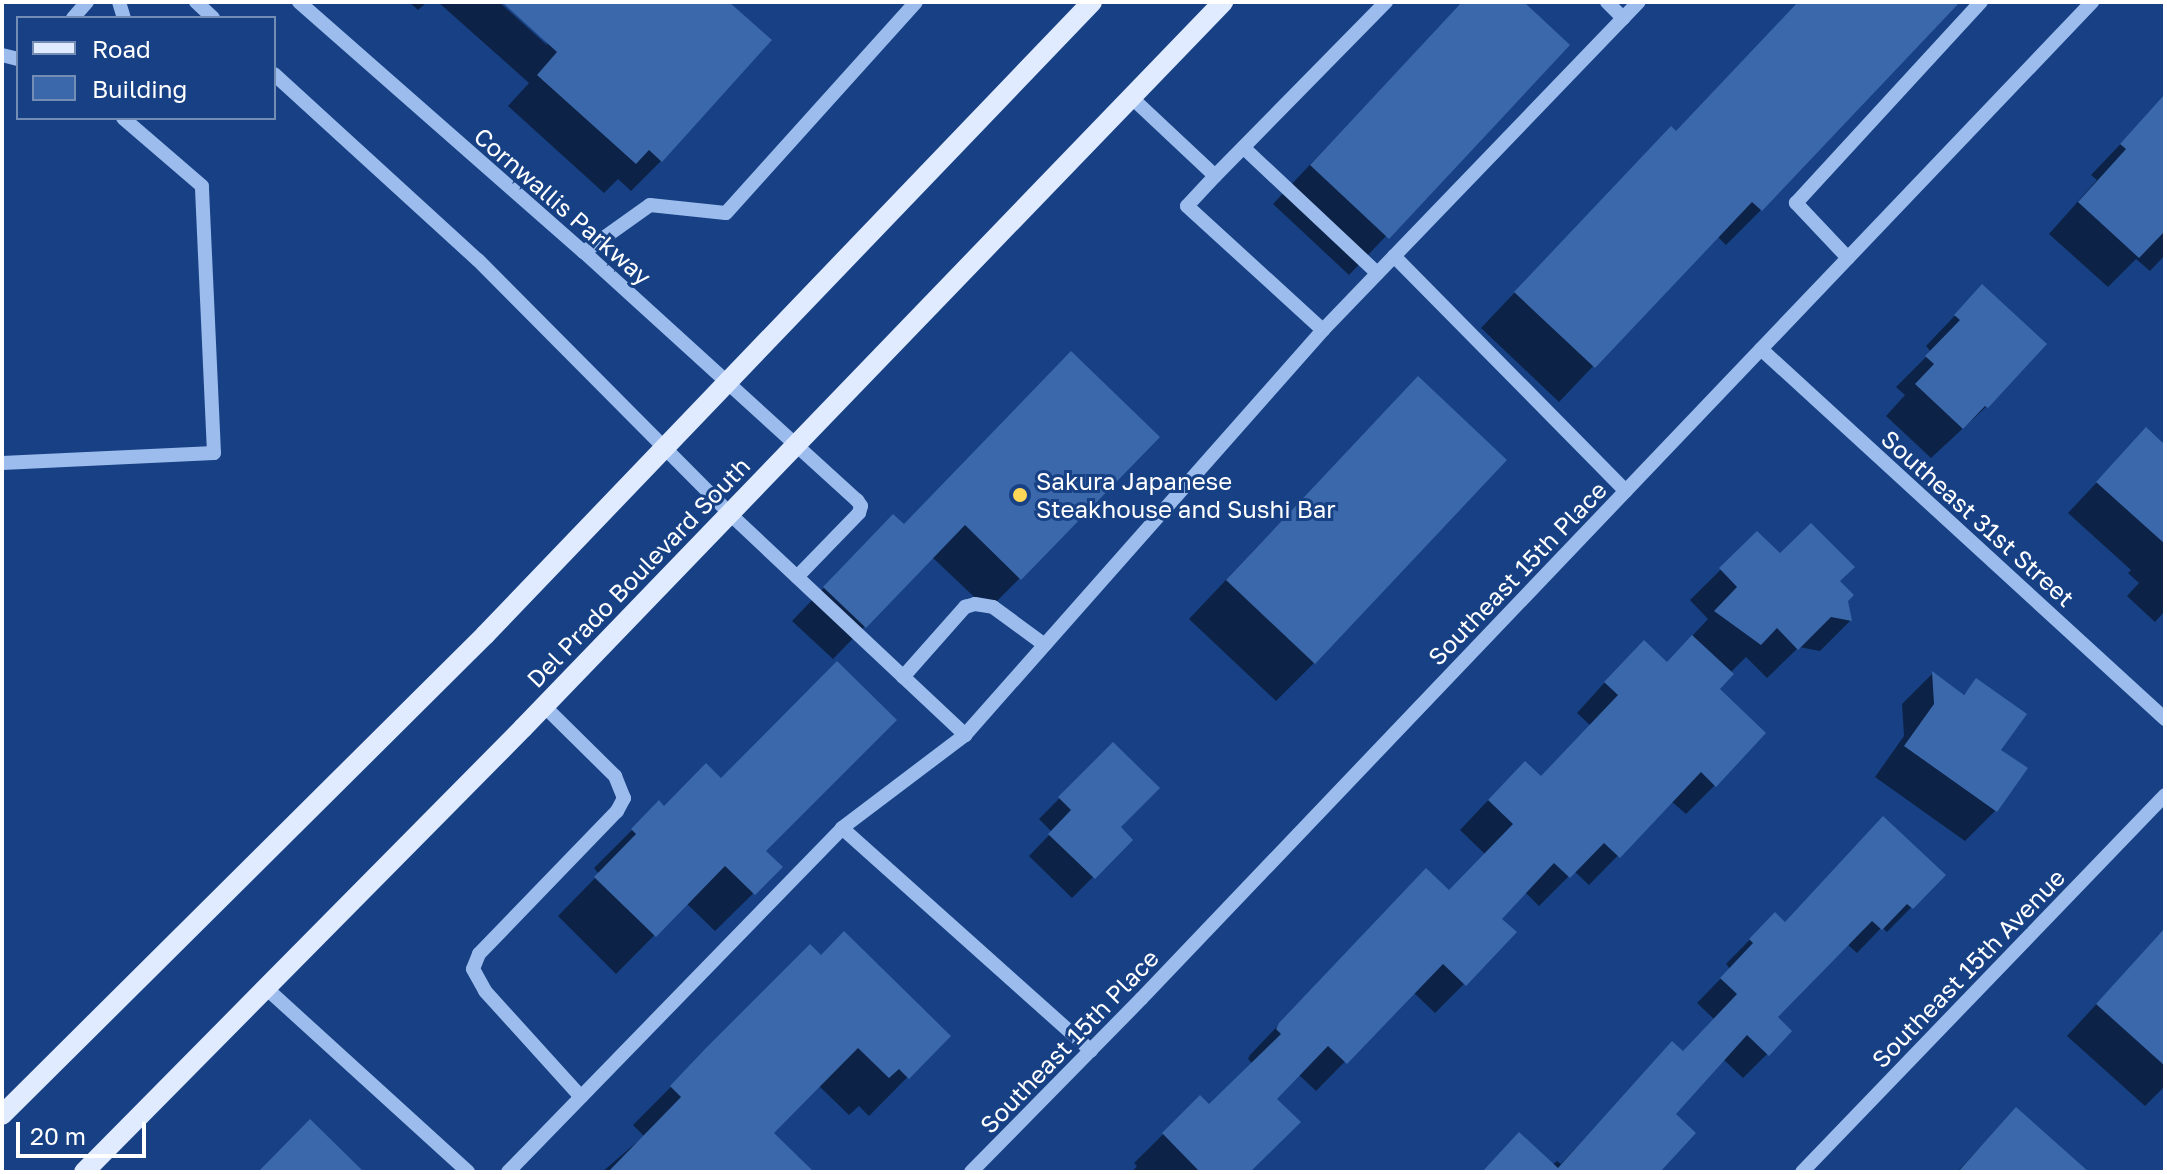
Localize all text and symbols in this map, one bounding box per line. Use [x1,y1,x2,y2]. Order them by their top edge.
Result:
legend [16,16,276,120]
text: Road [92,34,151,63]
text: Building [92,74,187,103]
street label: Cornwallis Parkway [469,121,657,291]
street label: Southeast 31st Street [1876,424,2080,612]
street label: Del Prado Boulevard South [520,451,756,693]
place label: Sakura Japanese Steakhouse and Sushi Bar [1036,467,1336,523]
street label: Southeast 15th Place [1422,475,1612,671]
marker: Sakura Japanese Steakhouse and Sushi Bar [1011,486,1029,504]
street label: Southeast 15th Avenue [1866,863,2070,1073]
street label: Southeast 15th Place [974,943,1164,1139]
scale bar [20,1106,150,1156]
text: 20 m [30,1121,86,1150]

